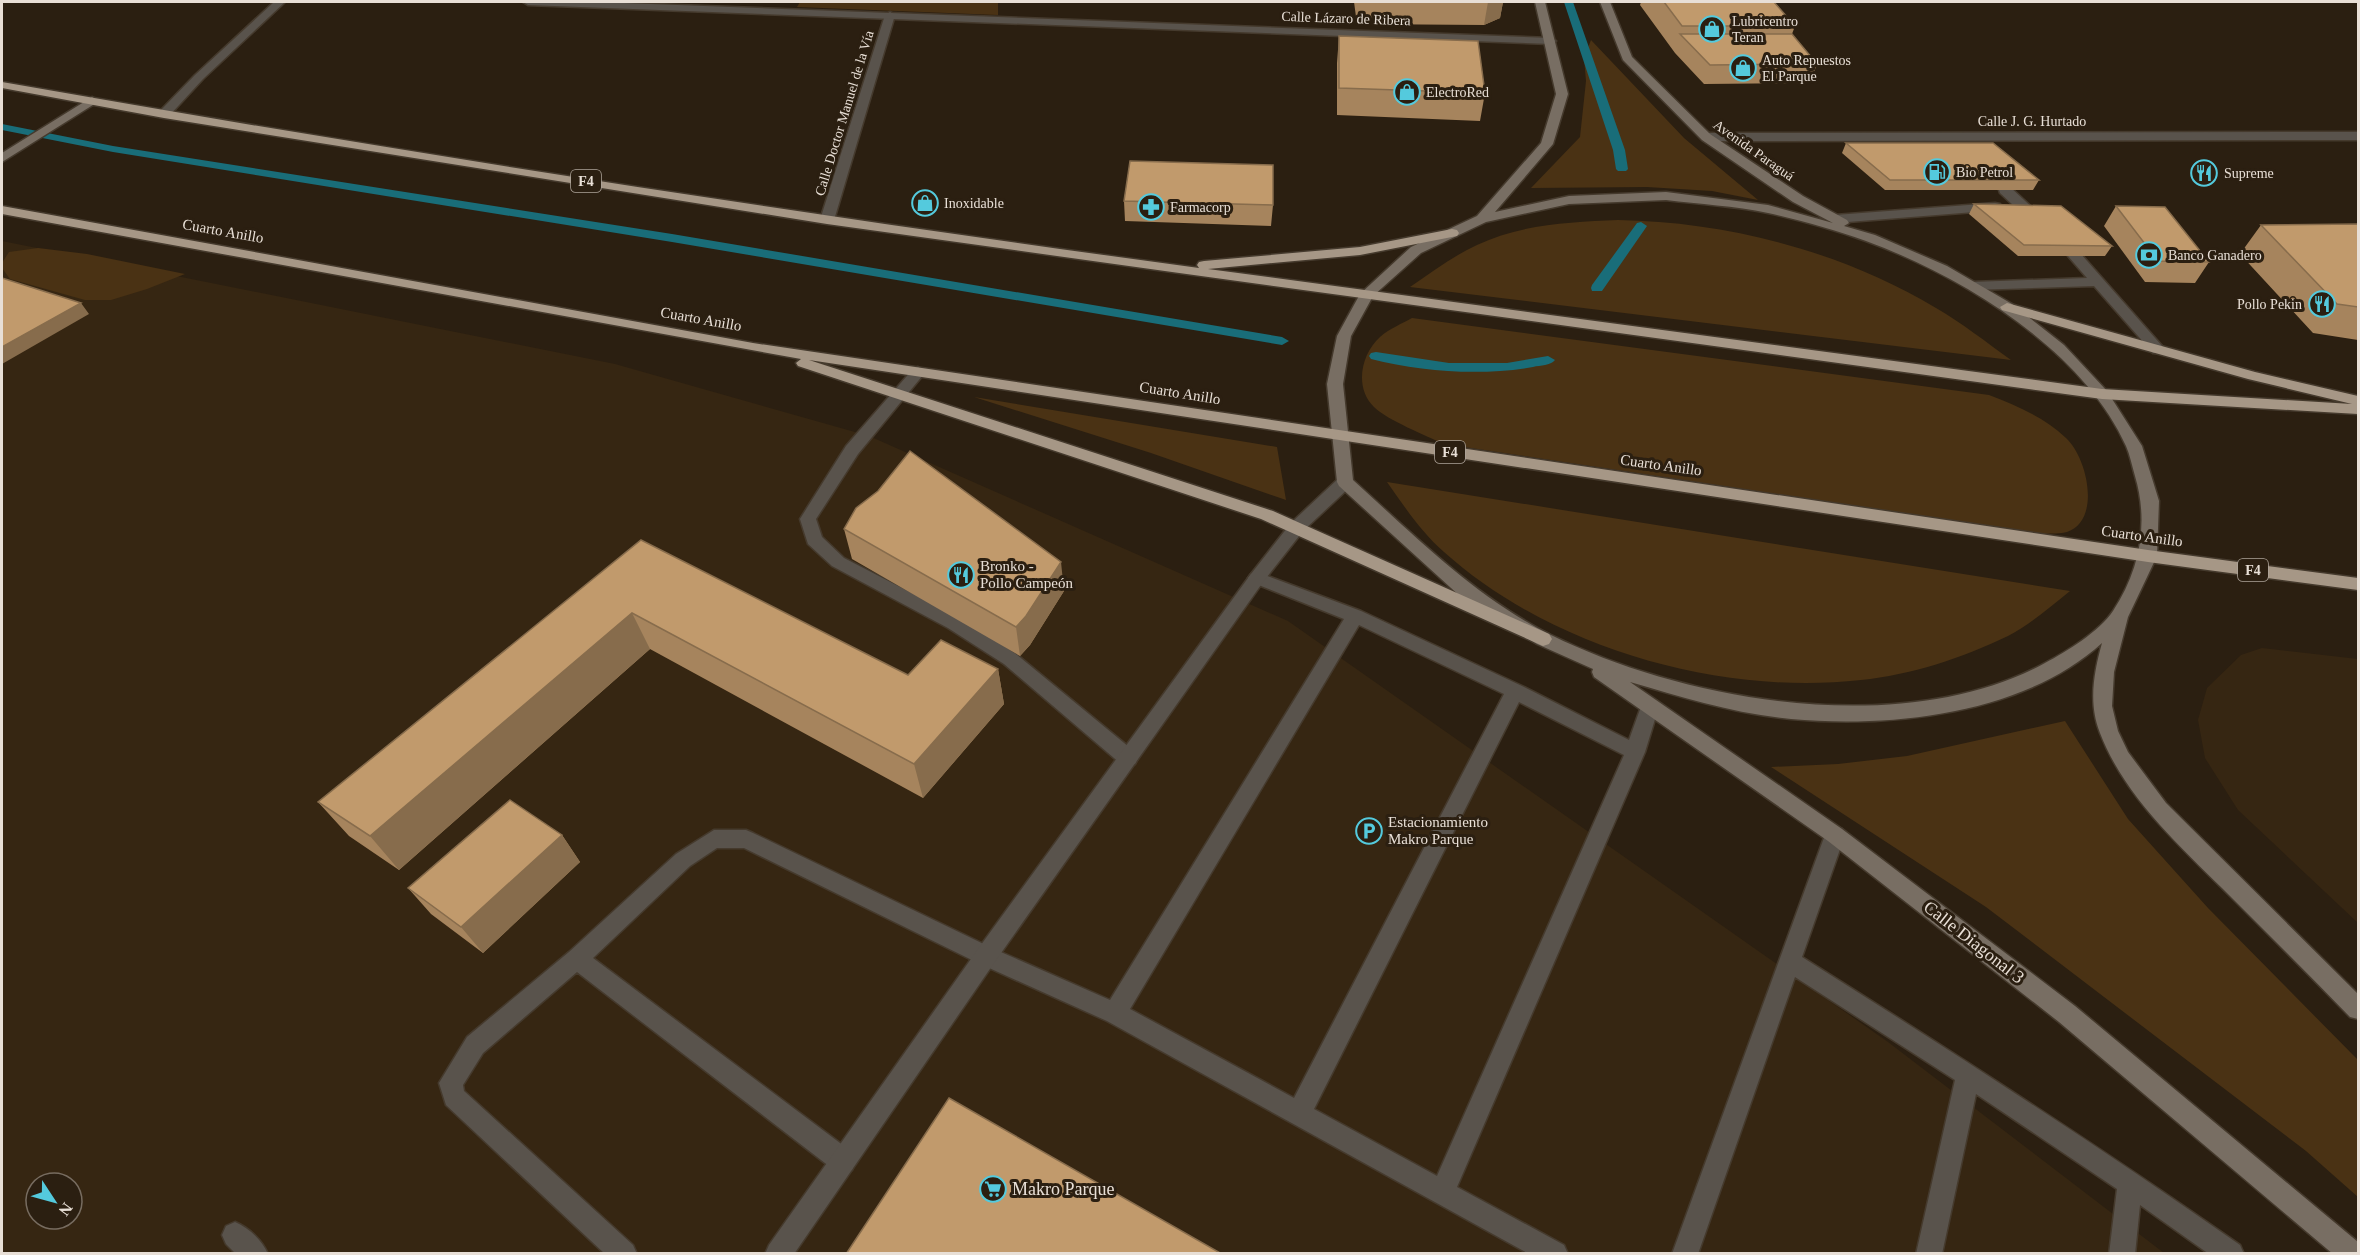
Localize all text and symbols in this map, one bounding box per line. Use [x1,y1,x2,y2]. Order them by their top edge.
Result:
street label: Calle Lázaro de Ribera [1281,9,1412,28]
shop icon: Lubricentro Teran [1697,14,1727,44]
place label: Lubricentro Teran [1732,14,1798,45]
street label: Calle Doctor Manuel de la Vía [812,28,877,198]
shop icon: Auto Repuestos El Parque [1728,53,1758,83]
place label: Auto Repuestos El Parque [1762,53,1851,84]
shop icon: ElectroRed [1392,77,1422,107]
place label: ElectroRed [1426,85,1489,100]
street label: Calle J. G. Hurtado [1978,114,2086,129]
street label: Avenida Paraguá [1711,117,1798,184]
fuel station icon: Bio Petrol [1922,157,1952,187]
restaurant icon: Supreme [2189,158,2219,188]
place label: Bio Petrol [1956,165,2013,180]
place label: Supreme [2224,166,2274,181]
road number: F4 [571,170,601,192]
shop icon: Inoxidable [910,188,940,218]
pharmacy icon: Farmacorp [1136,192,1166,222]
place label: Inoxidable [944,196,1004,211]
place label: Farmacorp [1170,200,1231,215]
street label: Cuarto Anillo [181,216,265,246]
bank icon: Banco Ganadero [2134,240,2164,270]
place label: Banco Ganadero [2168,248,2262,263]
restaurant icon: Pollo Pekin [2307,289,2337,319]
place label: Pollo Pekin [2237,297,2302,312]
street label: Cuarto Anillo [659,304,743,334]
street label: Cuarto Anillo [1138,379,1222,407]
road number: F4 [1435,441,1465,463]
street label: Cuarto Anillo [1619,451,1703,479]
street label: Cuarto Anillo [2100,522,2184,550]
place label: Bronko - Pollo Campeón [980,558,1073,591]
road number: F4 [2238,559,2268,581]
restaurant icon: Bronko - Pollo Campeón [946,560,976,590]
place label: Estacionamiento Makro Parque [1388,814,1488,847]
parking icon: Estacionamiento Makro Parque [1354,816,1384,846]
street label: Calle Diagonal 3 [1920,897,2028,987]
north arrow [24,1171,84,1231]
supermarket icon: Makro Parque [978,1174,1008,1204]
place label: Makro Parque [1012,1179,1114,1199]
text: N [55,1200,76,1220]

